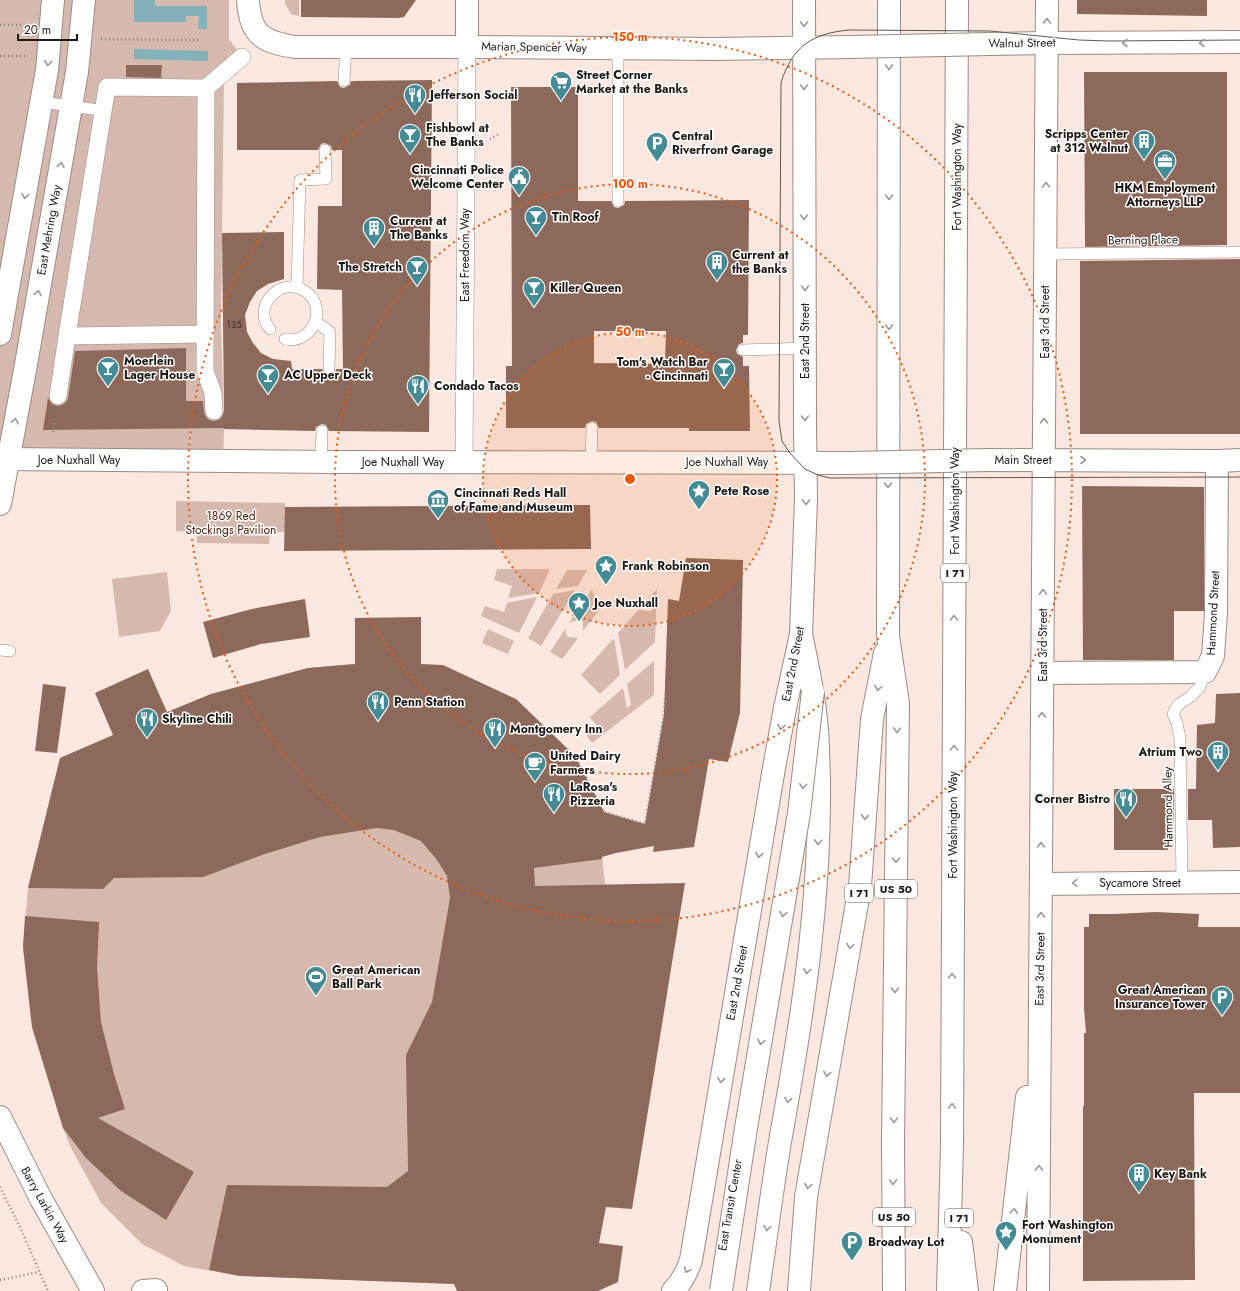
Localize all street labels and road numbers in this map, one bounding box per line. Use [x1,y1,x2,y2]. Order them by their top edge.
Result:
street label: Walnut Street [988,33,1056,53]
street label: Marian Spencer Way [481,37,588,57]
street label: Fort Washington Way [948,122,966,231]
street label: East Mehring Way [32,183,66,277]
street label: East Freedom Way [456,207,474,302]
street label: Berning Place [1108,230,1178,250]
street label: East 3rd Street [1036,285,1054,359]
street label: East 2nd Street [796,303,814,379]
street label: Fort Washington Way [946,446,964,555]
street label: Joe Nuxhall Way [36,451,121,469]
street label: Main Street [994,451,1052,469]
street label: Joe Nuxhall Way [360,453,445,471]
street label: Joe Nuxhall Way [684,453,769,471]
road number: I 71 [941,564,969,582]
street label: Hammond Street [1202,570,1224,656]
street label: East 3rd Street [1034,608,1052,682]
street label: East 2nd Street [777,625,809,703]
street label: Hammond Alley [1158,766,1178,848]
street label: Fort Washington Way [944,770,962,879]
street label: Sycamore Street [1099,874,1181,892]
road number: US 50 [875,880,917,898]
road number: I 71 [845,884,873,902]
street label: East 3rd Street [1030,932,1050,1006]
street label: East 2nd Street [722,944,752,1022]
street label: East Transit Center [713,1157,747,1252]
street label: Barry Larkin Way [16,1163,74,1247]
road number: US 50 [873,1208,915,1226]
road number: I 71 [945,1209,973,1227]

